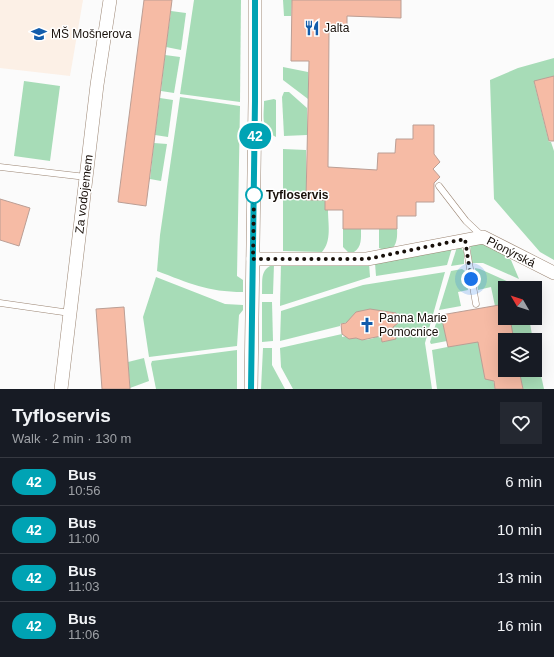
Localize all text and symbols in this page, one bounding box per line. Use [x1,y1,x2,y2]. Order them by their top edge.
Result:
restaurant icon: Jalta [303,19,321,37]
place label: Jalta [324,21,350,35]
school or university icon: MŠ Mošnerova [30,25,48,43]
place label: MŠ Mošnerova [51,26,132,41]
line badge: 42 [237,123,273,149]
text: 42 [247,128,263,144]
street label: Za vodojemem [72,154,96,234]
marker: Tyfloservis [245,186,263,204]
place label: Tyfloservis [266,188,329,202]
street label: Pionýrská [484,234,538,270]
your location [461,269,481,289]
north arrow [498,281,542,325]
map controls [498,281,542,377]
place label: Panna Marie Pomocnice [379,311,447,339]
church icon: Panna Marie Pomocnice [358,316,376,334]
button: layers [498,333,542,377]
button: heart [500,402,542,444]
text: Tyfloservis [12,405,111,426]
text: Walk · 2 min · 130 m [12,431,131,446]
text: Bus [68,466,96,483]
text: 6 min [505,473,542,490]
text: 42 [26,474,42,490]
text: 10:56 [68,483,101,498]
text: Bus [68,514,96,531]
text: 10 min [497,521,542,538]
text: 42 [26,522,42,538]
text: 11:00 [68,531,100,546]
text: Bus [68,562,96,579]
text: 13 min [497,569,542,586]
text: 42 [26,570,42,586]
text: 11:03 [68,579,100,594]
text: Bus [68,610,96,627]
text: 16 min [497,617,542,634]
text: 42 [26,618,42,634]
text: 11:06 [68,627,100,642]

